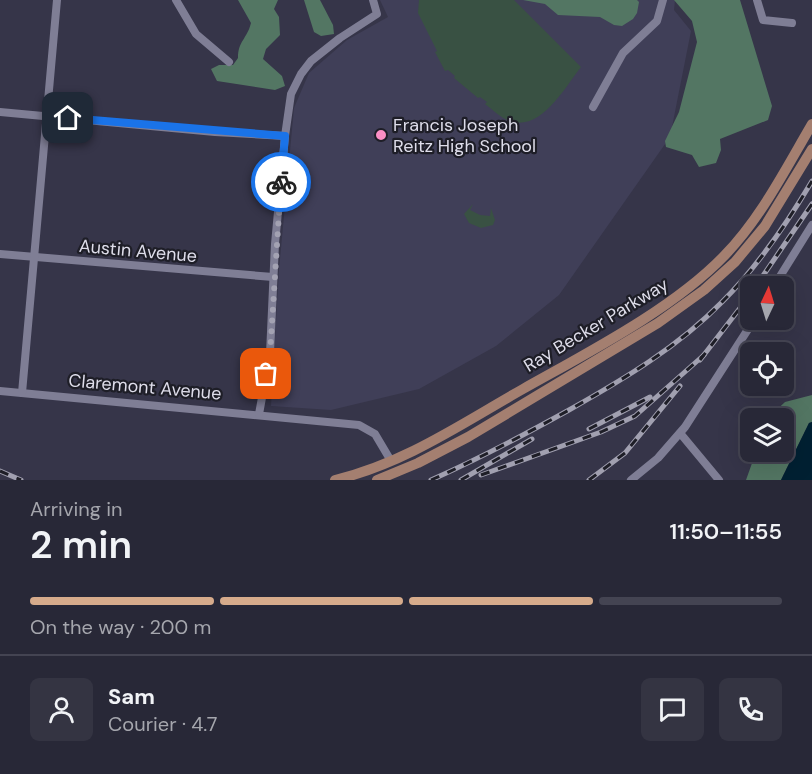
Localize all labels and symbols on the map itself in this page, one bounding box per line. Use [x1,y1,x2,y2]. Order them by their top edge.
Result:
pin [42,92,93,143]
place label: Francis Joseph Reitz High School [393,113,536,158]
marker: Francis Joseph Reitz High School [374,128,388,142]
courier [251,152,311,212]
street label: Austin Avenue [78,234,198,268]
street label: Ray Becker Parkway [519,272,673,378]
north arrow [740,276,794,330]
pin [240,348,291,399]
street label: Claremont Avenue [68,368,222,406]

